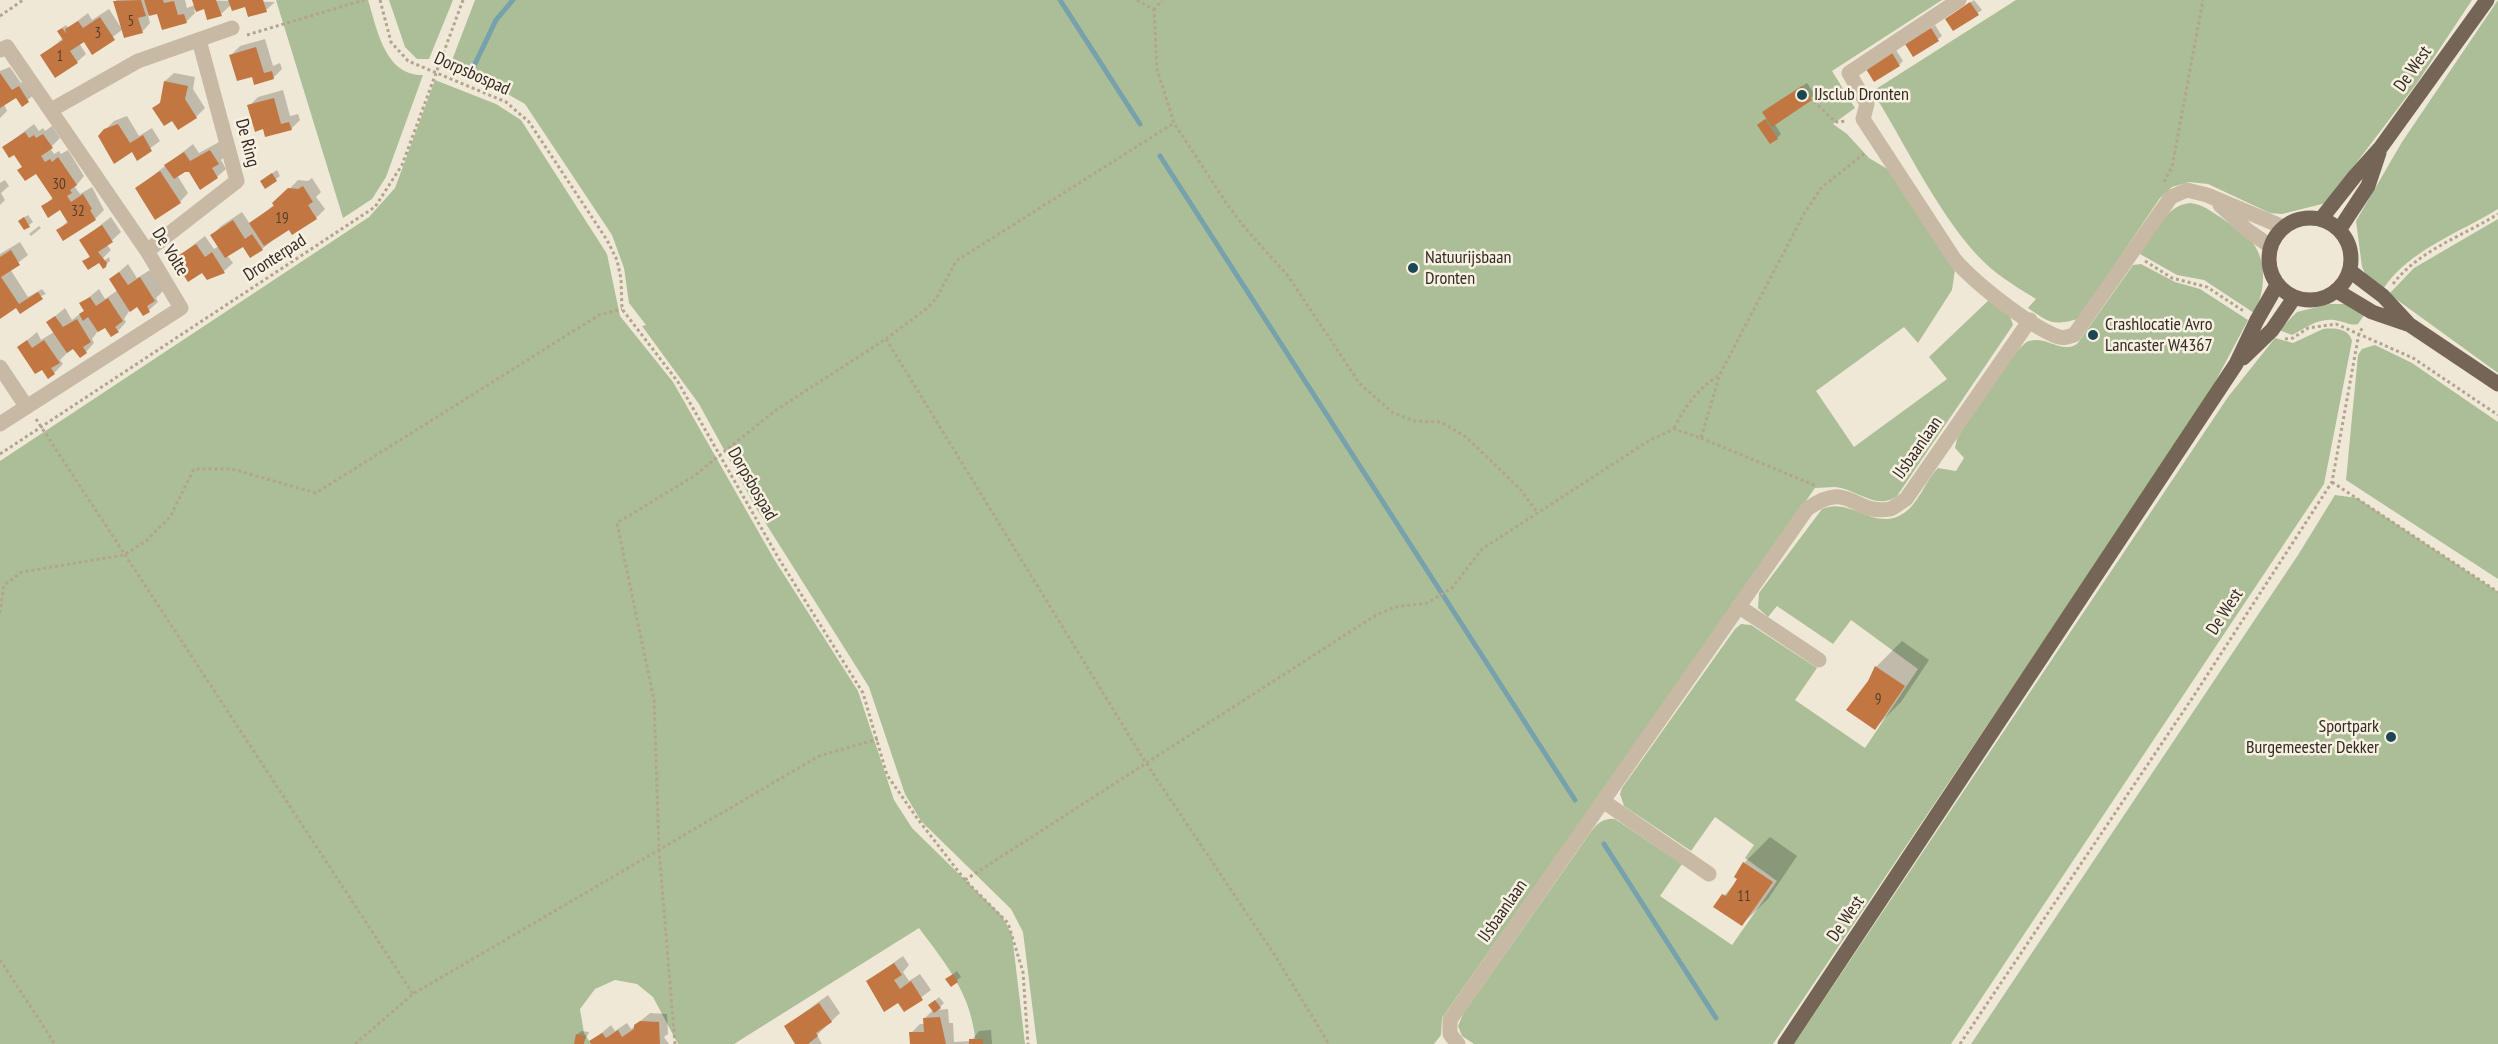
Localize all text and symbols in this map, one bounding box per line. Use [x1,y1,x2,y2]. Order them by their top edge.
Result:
house number: 5 [128,13,134,31]
house number: 3 [95,25,101,43]
street label: De West [2390,42,2436,96]
house number: 1 [57,48,63,66]
street label: Dorpsbospad [431,48,513,100]
place label: IJsclub Dronten [1814,84,1909,106]
marker: IJsclub Dronten [1795,88,1809,102]
street label: De Ring [230,117,264,169]
house number: 30 [52,176,66,194]
house number: 32 [71,203,85,221]
house number: 19 [275,210,289,228]
street label: De Volte [147,224,193,280]
street label: Dronterpad [240,230,310,286]
place label: Natuurijsbaan Dronten [1425,247,1511,290]
marker: Natuurijsbaan Dronten [1406,261,1420,275]
place label: Crashlocatie Avro Lancaster W4367 [2105,314,2212,356]
marker: Crashlocatie Avro Lancaster W4367 [2086,328,2100,342]
street label: IJsbaanlaan [1889,413,1947,483]
street label: Dorpsbospad [723,444,781,524]
street label: De West [2202,585,2248,639]
house number: 9 [1875,691,1881,709]
place label: Sportpark Burgemeester Dekker [2246,716,2379,758]
marker: Sportpark Burgemeester Dekker [2384,730,2398,744]
street label: IJsbaanlaan [1474,876,1532,946]
house number: 11 [1737,888,1751,906]
street label: De West [1823,892,1869,946]

